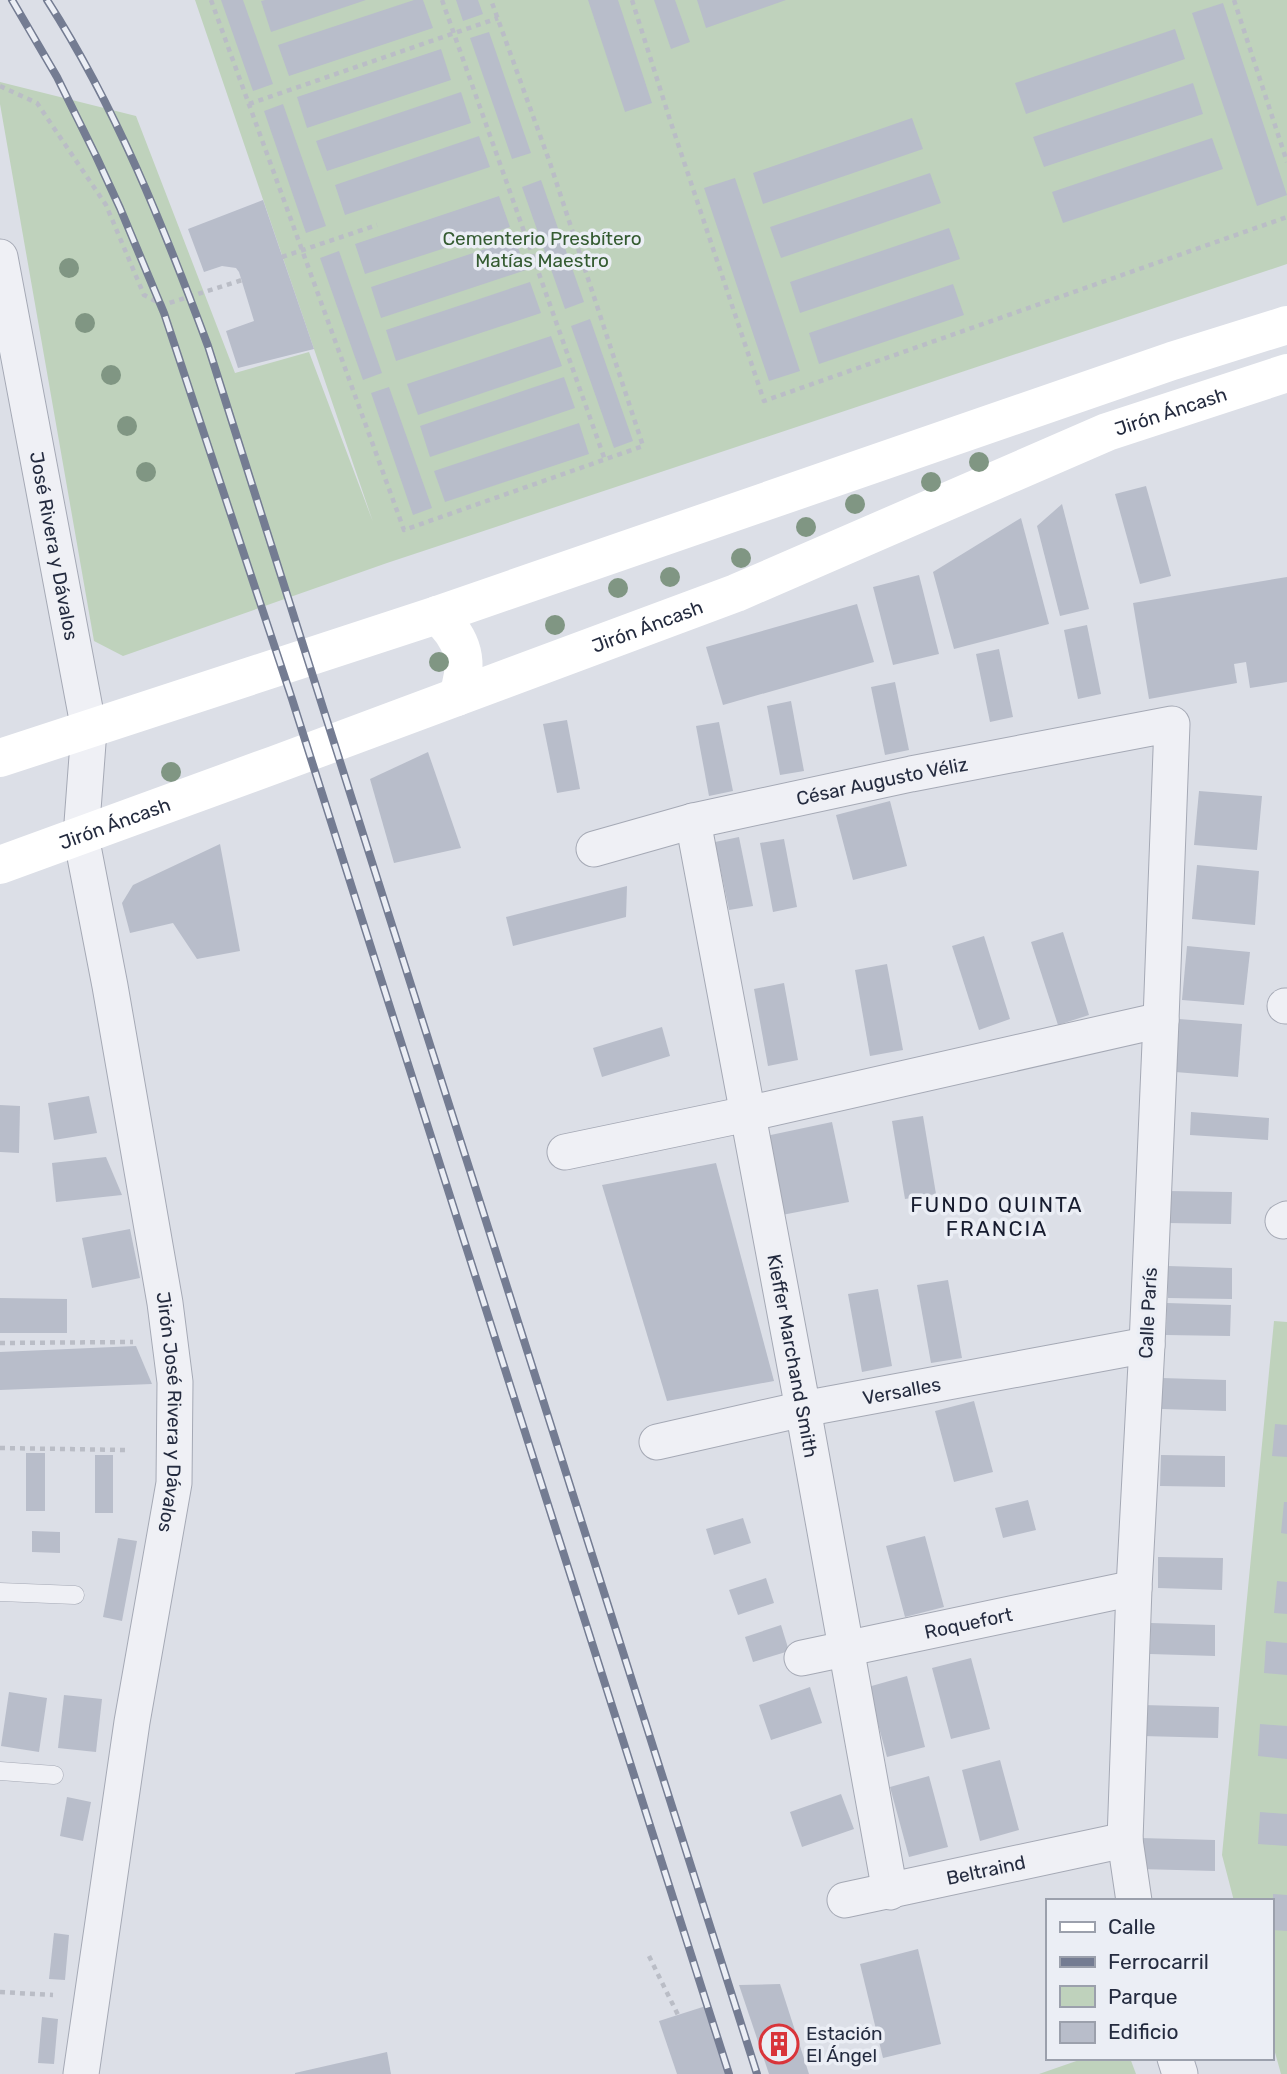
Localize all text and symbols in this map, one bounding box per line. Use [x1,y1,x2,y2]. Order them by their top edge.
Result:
park label: Cementerio Presbítero Matías Maestro [442,227,642,272]
street label: Jirón Áncash [1112,382,1230,440]
street label: José Rivera y Dávalos [25,450,83,642]
street label: Jirón Áncash [589,595,706,657]
street label: César Augusto Véliz [794,752,969,810]
street label: Jirón Áncash [56,792,173,854]
district label: FUNDO QUINTA FRANCIA [910,1192,1084,1241]
street label: Kieffer Marchand Smith [763,1252,823,1459]
street label: Calle París [1134,1267,1162,1359]
street label: Jirón José Rivera y Dávalos [152,1290,187,1535]
street label: Versalles [861,1372,943,1409]
street label: Roquefort [922,1602,1015,1643]
street label: Beltraind [944,1850,1028,1889]
legend [1046,1899,1273,2060]
text: Calle [1108,1914,1156,1939]
text: Ferrocarril [1108,1949,1209,1974]
text: Parque [1108,1984,1178,2009]
text: Edificio [1108,2019,1178,2044]
place label: Estación El Ángel [806,2022,883,2067]
building icon: Estación El Ángel [758,2023,800,2065]

